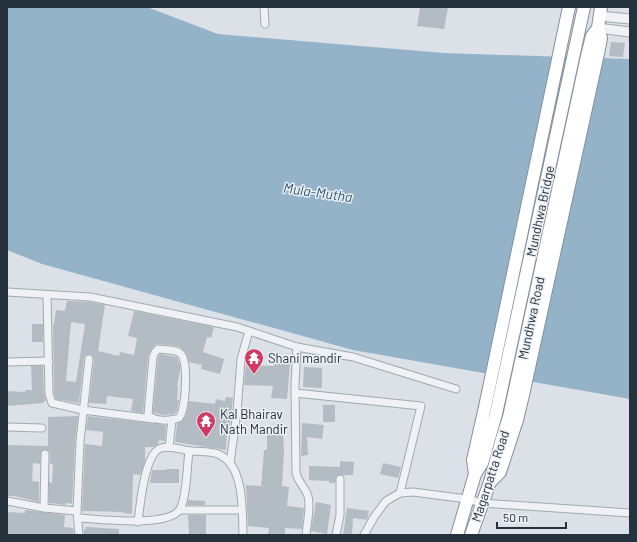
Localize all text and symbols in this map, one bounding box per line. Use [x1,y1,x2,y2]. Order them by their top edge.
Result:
street label: Mundhwa Bridge [523,164,557,258]
water label: Mula-Mutha [282,179,354,205]
street label: Mundhwa Road [514,275,548,361]
temple icon: Shani mandir [243,347,265,375]
place label: Shani mandir [268,350,342,366]
place label: Kal Bhairav Nath Mandir [220,406,288,437]
temple icon: Kal Bhairav Nath Mandir [195,410,217,438]
street label: Magarpatta Road [468,428,512,524]
scale bar [497,504,566,530]
text: 50 m [503,510,528,524]

